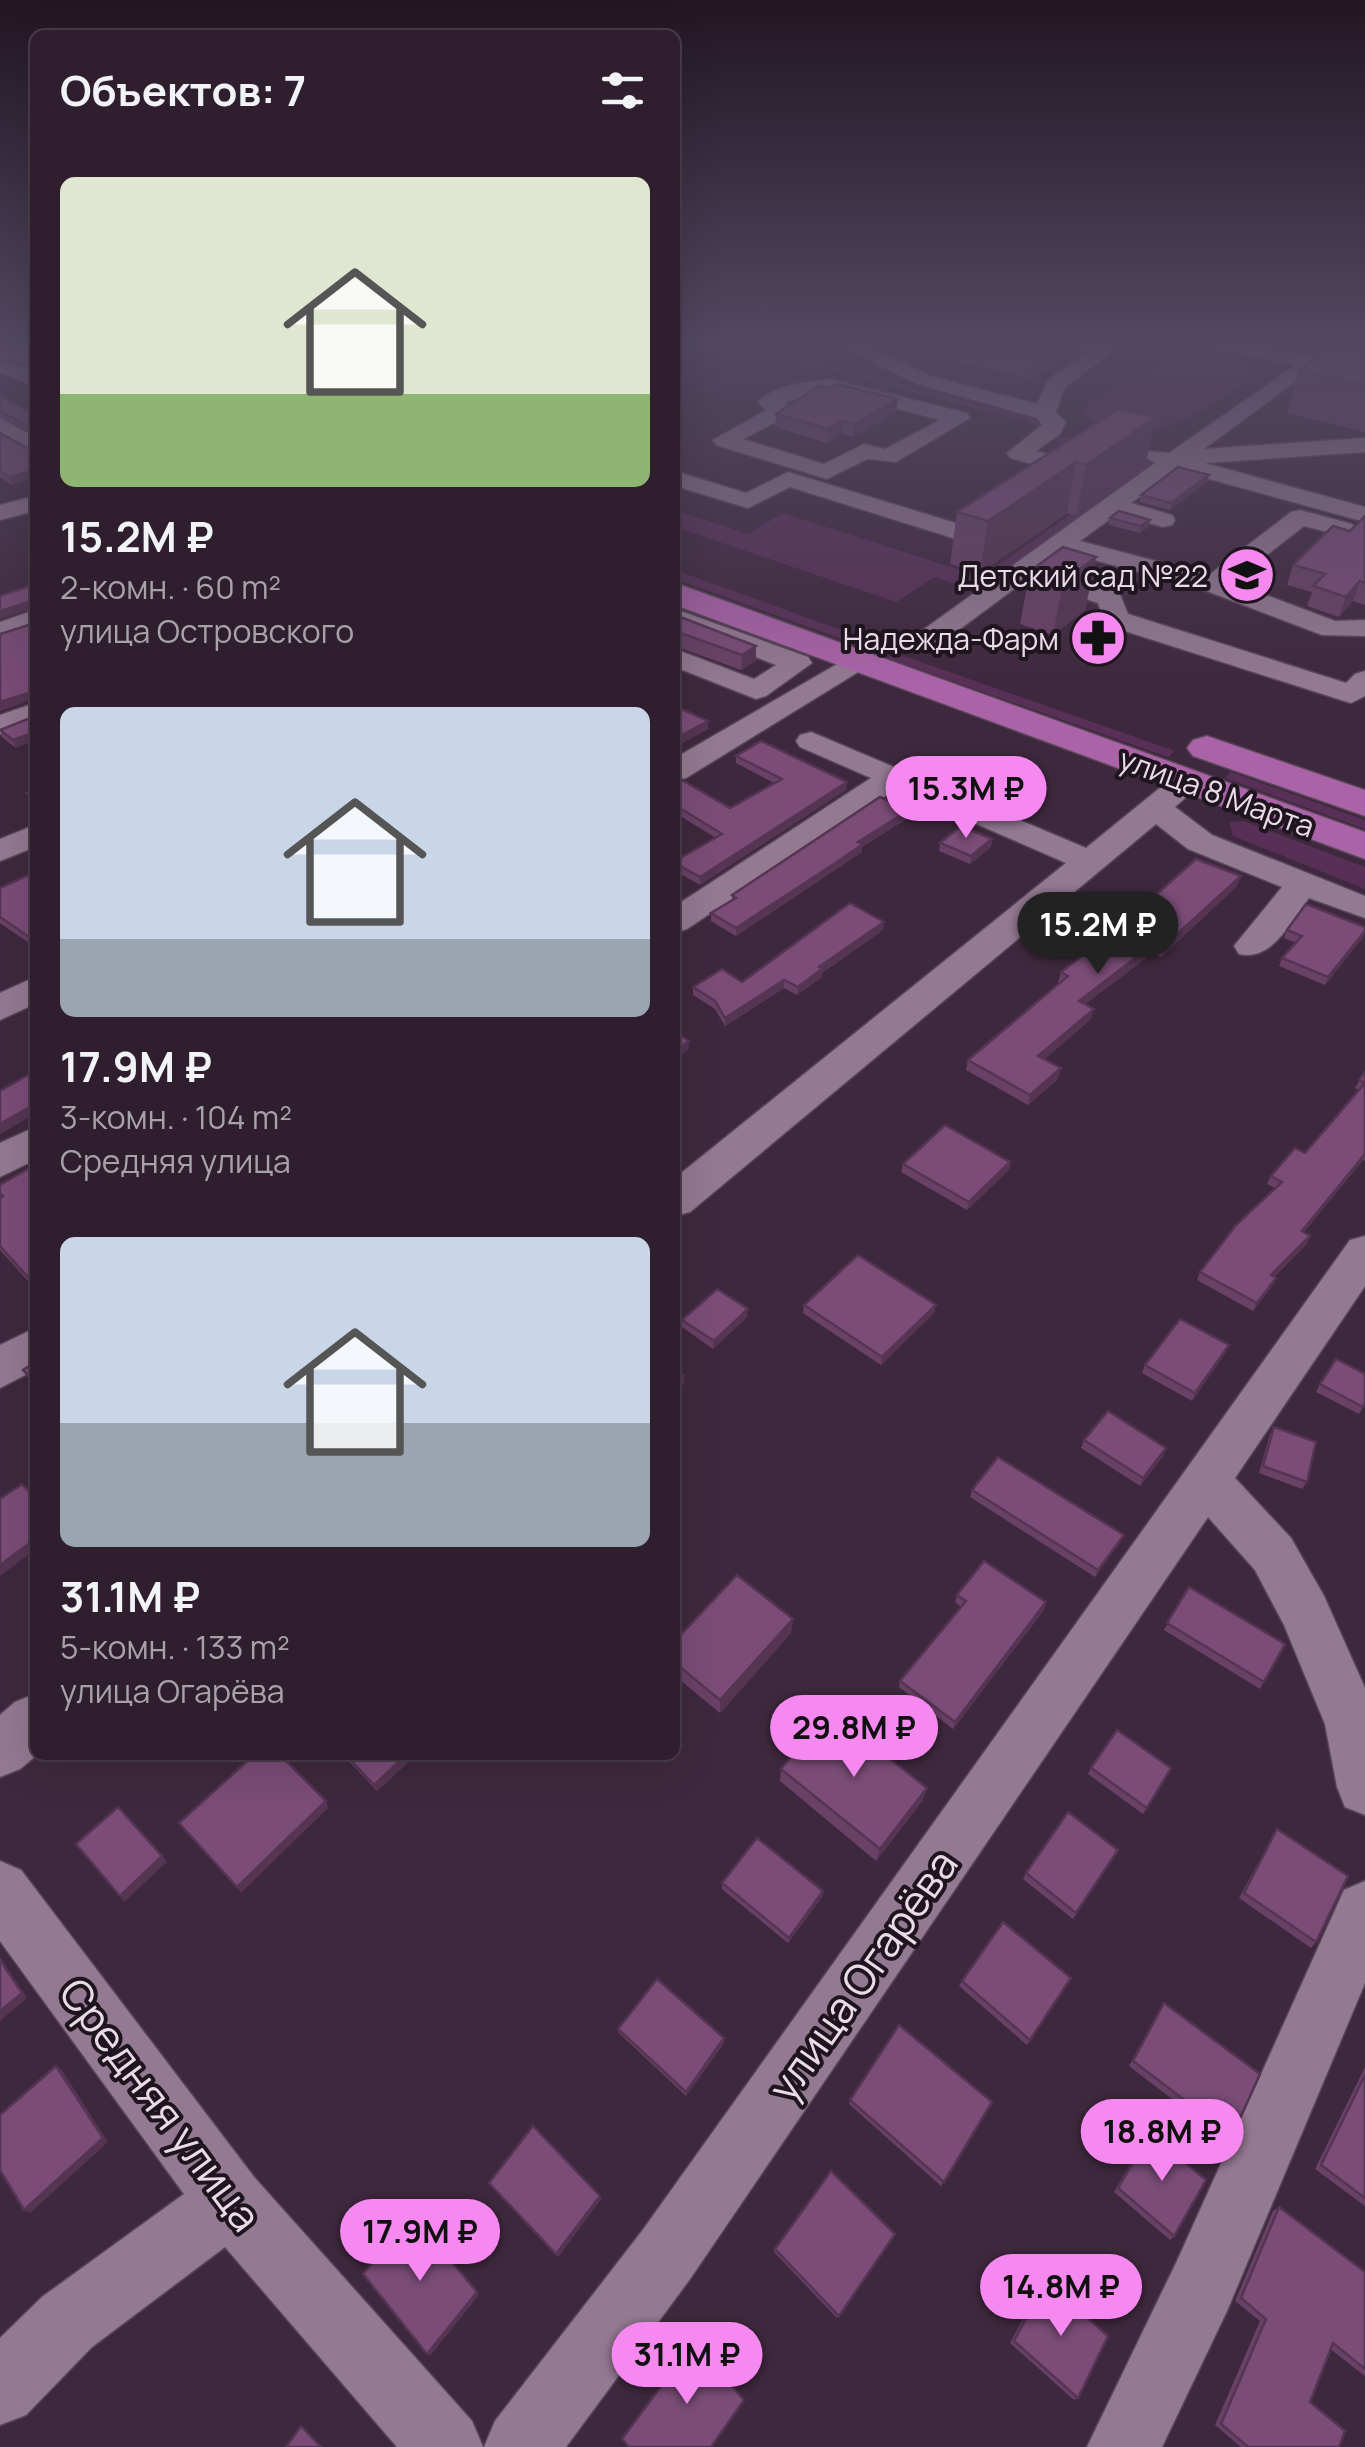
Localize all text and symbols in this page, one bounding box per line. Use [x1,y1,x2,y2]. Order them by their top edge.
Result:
text: Объектов: 7 [60,61,306,119]
icon: filters [595,63,650,118]
icon: home [265,242,445,422]
text: 15.2M ₽ [60,507,214,565]
school or university icon: Детский сад №22 [1217,545,1277,605]
place label: Детский сад №22 [957,555,1208,596]
text: 2-комн. · 60 m² [60,565,281,609]
pharmacy icon: Надежда-Фарм [1068,608,1128,668]
text: улица Островского [60,609,354,653]
place label: Надежда-Фарм [843,618,1059,659]
street label: улица 8 Марта [1114,738,1320,846]
pin: 15.3M ₽ [874,756,1058,841]
text: 15.3M ₽ [908,766,1024,810]
icon: home [265,772,445,952]
pin: 15.2M ₽ [1006,892,1190,977]
text: 15.2M ₽ [1039,902,1157,946]
text: 17.9M ₽ [60,1037,212,1095]
text: 3-комн. · 104 m² [60,1095,292,1139]
text: Средняя улица [60,1139,291,1183]
icon: home [265,1302,445,1482]
text: 31.1M ₽ [60,1567,200,1625]
text: 5-комн. · 133 m² [60,1625,290,1669]
text: улица Огарёва [60,1669,285,1713]
pin: 29.8M ₽ [762,1695,946,1780]
text: 29.8M ₽ [792,1705,916,1749]
street label: улица Огарёва [754,1838,970,2112]
street label: Средняя улица [47,1966,275,2242]
pin: 18.8M ₽ [1070,2099,1254,2184]
text: 18.8M ₽ [1103,2109,1221,2153]
pin: 17.9M ₽ [328,2199,512,2284]
text: 17.9M ₽ [362,2209,478,2253]
pin: 14.8M ₽ [969,2254,1153,2339]
text: 14.8M ₽ [1002,2264,1120,2308]
pin: 31.1M ₽ [595,2322,779,2407]
text: 31.1M ₽ [634,2332,740,2376]

